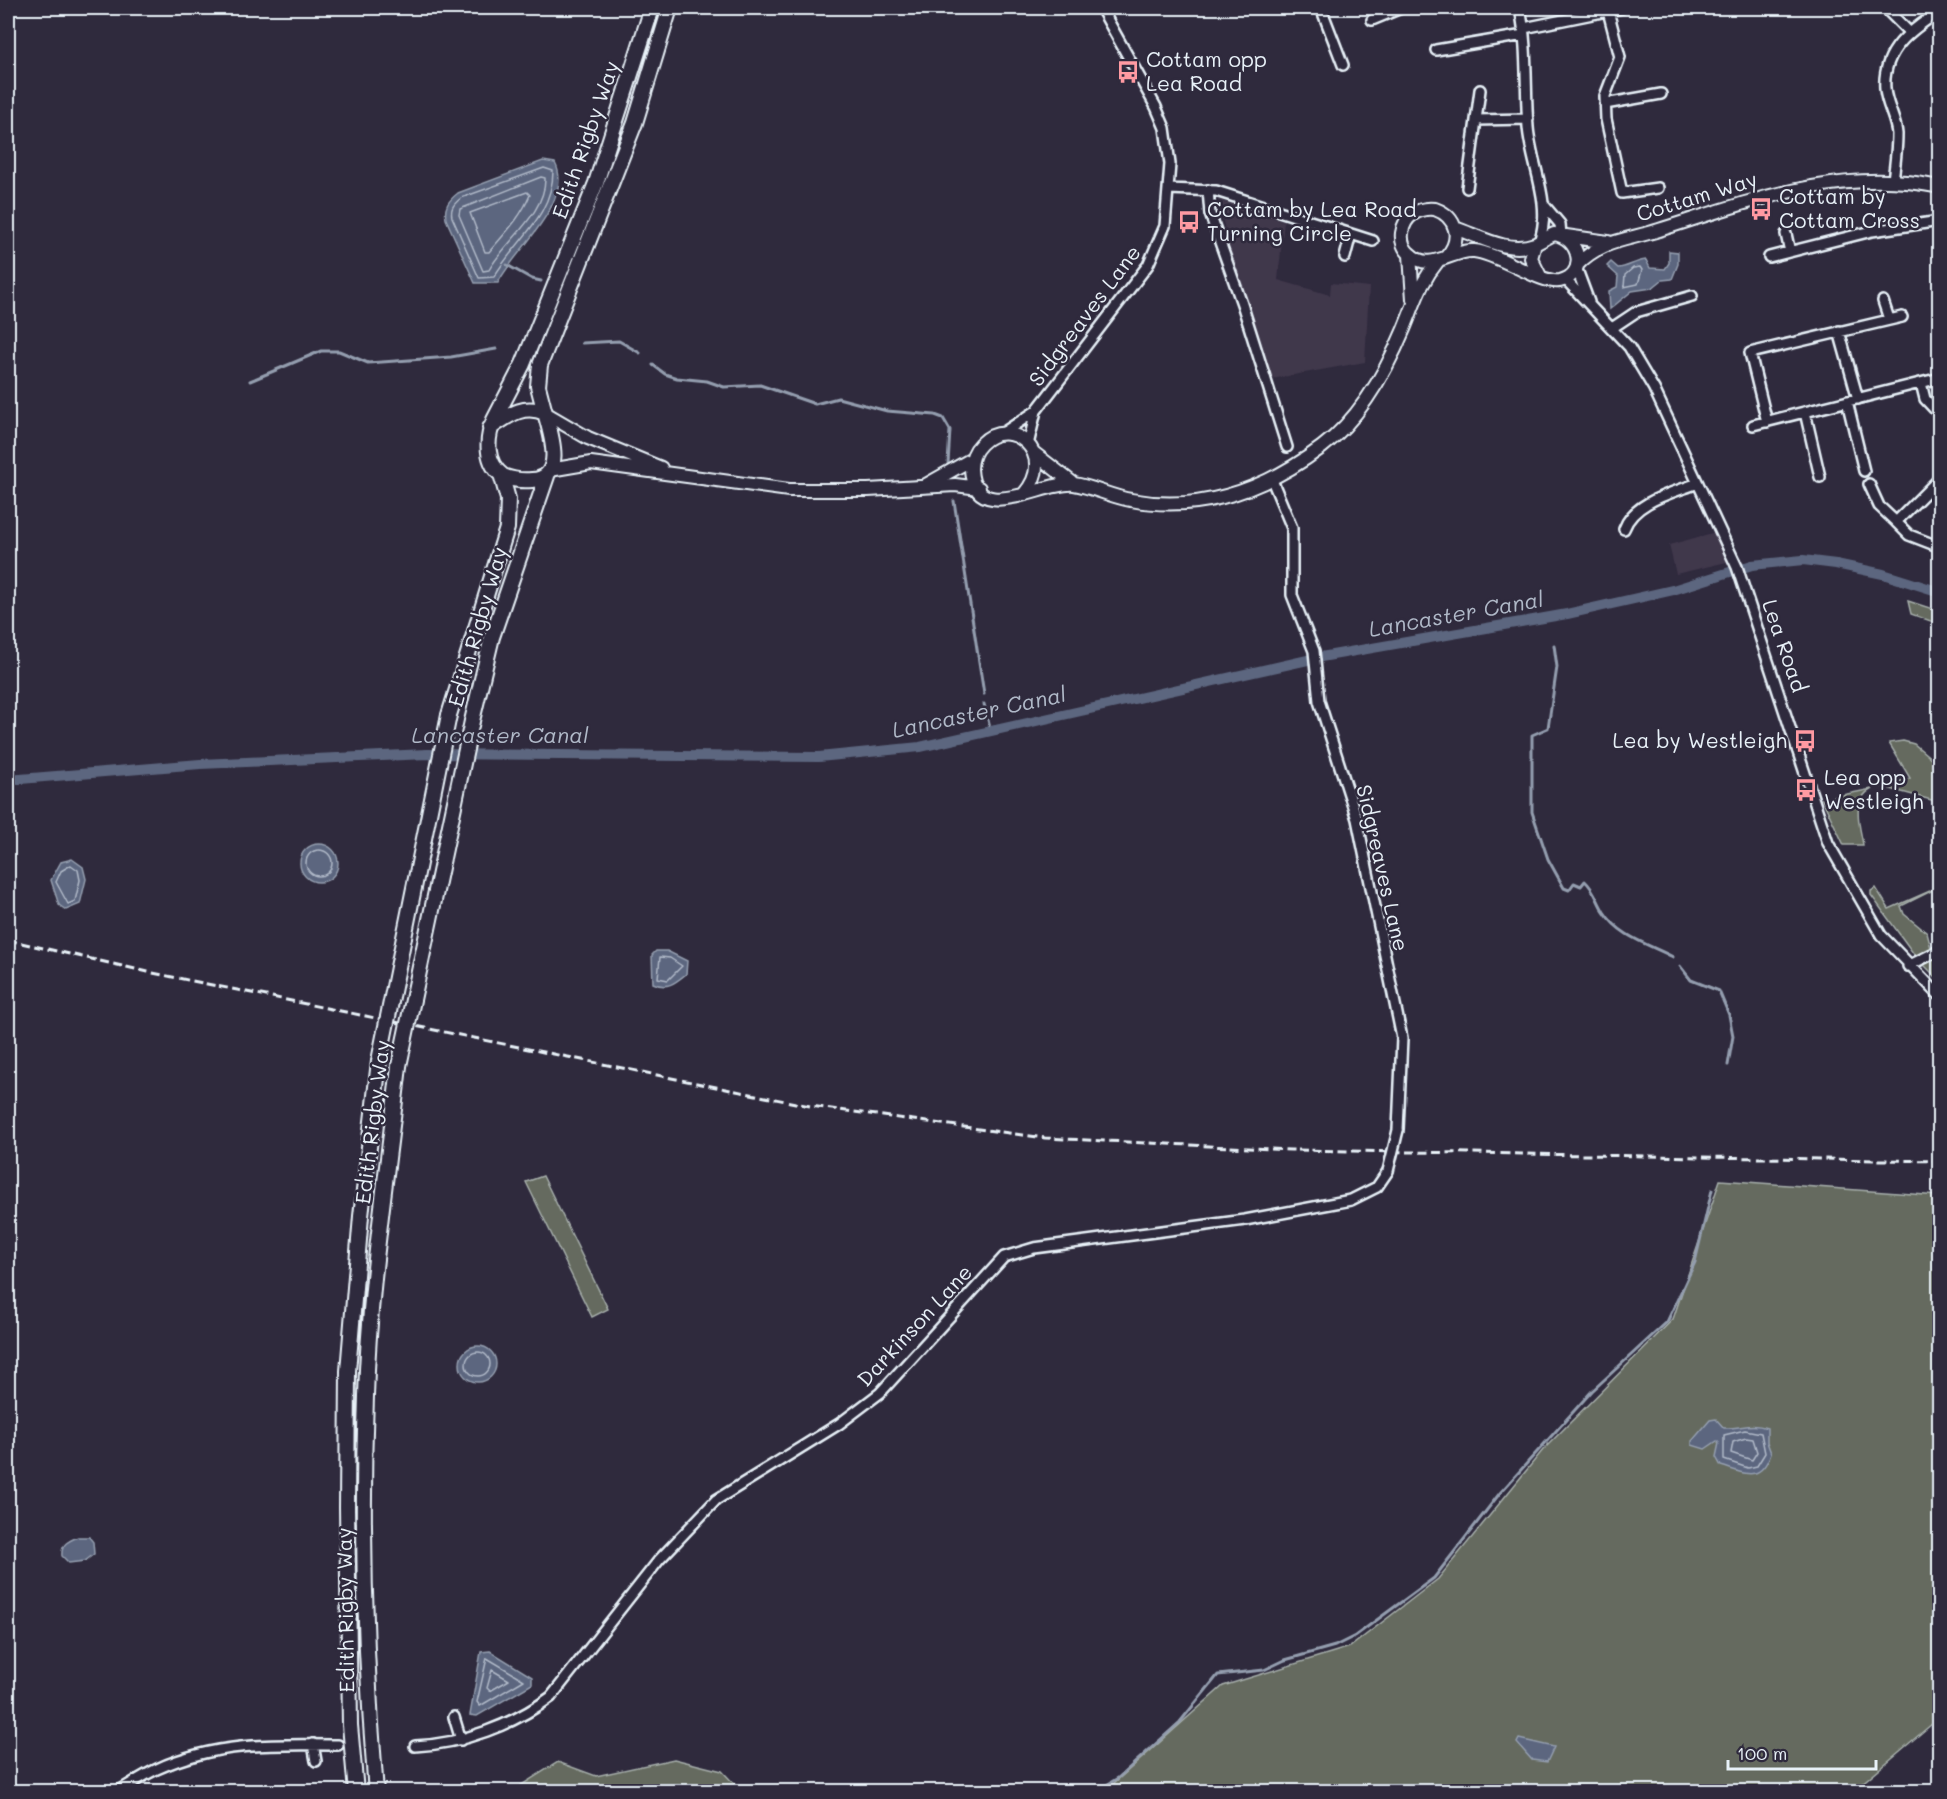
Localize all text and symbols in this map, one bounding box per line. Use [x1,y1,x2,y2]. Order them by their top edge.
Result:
place label: Cottam opp Lea Road [1146,45,1267,96]
street label: Edith Rigby Way [545,57,624,222]
bus stop icon: Cottam opp Lea Road [1115,59,1141,85]
street label: Cottam Way [1633,164,1760,227]
place label: Cottam by Cottam Cross [1779,182,1920,233]
place label: Cottam by Lea Road Turning Circle [1207,195,1417,246]
bus stop icon: Cottam by Cottam Cross [1748,196,1774,222]
bus stop icon: Cottam by Lea Road Turning Circle [1176,209,1202,235]
street label: Sidgreaves Lane [1022,239,1146,391]
street label: Edith Rigby Way [441,543,512,710]
water label: Lancaster Canal [1366,584,1546,643]
street label: Lea Road [1757,596,1814,695]
water label: Lancaster Canal [889,679,1069,744]
water label: Lancaster Canal [411,720,589,749]
place label: Lea by Westleigh [1612,726,1787,753]
bus stop icon: Lea by Westleigh [1792,728,1818,754]
place label: Lea opp Westleigh [1824,763,1924,814]
bus stop icon: Lea opp Westleigh [1793,777,1819,803]
street label: Sidgreaves Lane [1351,782,1416,954]
street label: Edith Rigby Way [348,1038,395,1205]
street label: Darkinson Lane [850,1258,977,1392]
street label: Edith Rigby Way [330,1527,359,1693]
scale bar [1728,1733,1876,1771]
text: 100 m [1737,1741,1787,1765]

